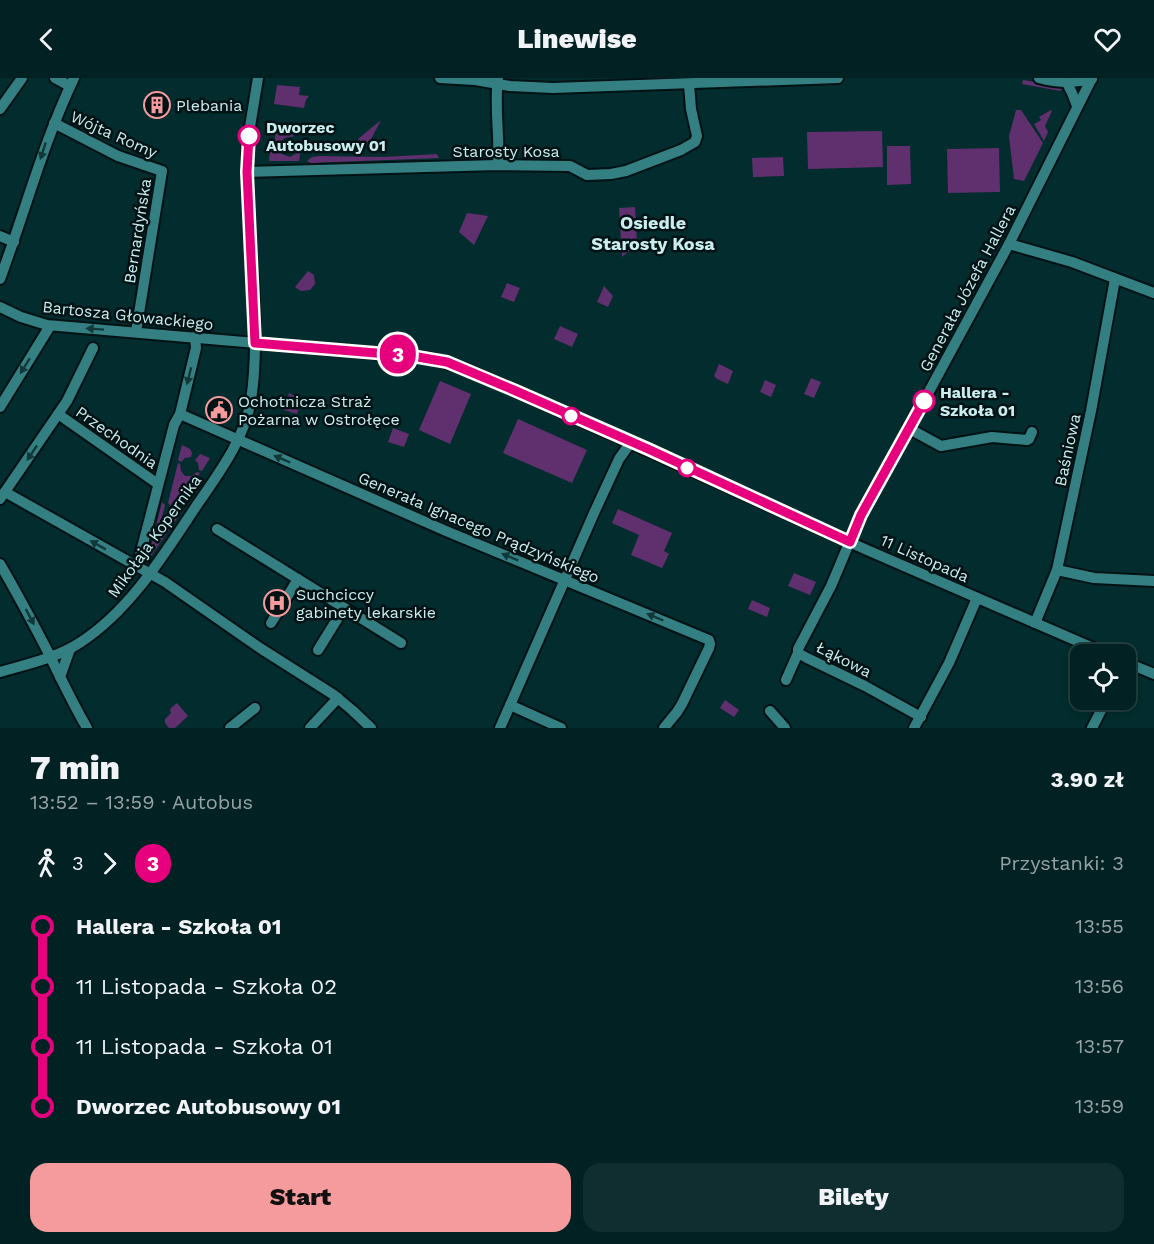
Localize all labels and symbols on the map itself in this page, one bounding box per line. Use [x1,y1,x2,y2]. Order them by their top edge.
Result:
building icon: Plebania [142,90,172,120]
place label: Plebania [176,96,242,115]
street label: Wójta Romy [68,107,161,162]
place label: Dworzec Autobusowy 01 [266,118,386,155]
marker: Dworzec Autobusowy 01 [238,125,260,147]
one-way arrow [38,142,48,160]
street label: Starosty Kosa [452,142,560,161]
street label: Bernardyńska [120,177,155,285]
street label: Generała Józefa Hallera [915,202,1020,375]
district label: Osiedle Starosty Kosa [591,212,715,254]
street label: Bartosza Głowackiego [42,297,214,334]
one-way arrow [85,324,104,333]
line badge: 3 [378,334,418,374]
one-way arrow [20,358,31,374]
one-way arrow [184,366,194,385]
place label: Hallera - Szkoła 01 [940,383,1015,420]
marker: Hallera - Szkoła 01 [913,390,935,412]
place label: Ochotnicza Straż Pożarna w Ostrołęce [238,392,400,429]
public building icon: Ochotnicza Straż Pożarna w Ostrołęce [204,395,234,425]
street label: Przechodnia [72,402,161,473]
unlabelled marker [562,407,580,425]
street label: Baśniowa [1051,412,1084,488]
one-way arrow [26,445,38,461]
one-way arrow [272,454,290,464]
unlabelled marker [678,459,696,477]
street label: Generała Ignacego Prądzyńskiego [355,468,602,587]
street label: Mikołaja Kopernika [103,471,205,601]
street label: 11 Listopada [878,531,972,586]
one-way arrow [90,540,107,550]
one-way arrow [501,553,518,562]
place label: Suchciccy gabinety lekarskie [296,585,436,622]
hospital icon: Suchciccy gabinety lekarskie [262,588,292,618]
one-way arrow [25,609,35,626]
one-way arrow [645,612,663,622]
street label: Łąkowa [813,637,875,681]

